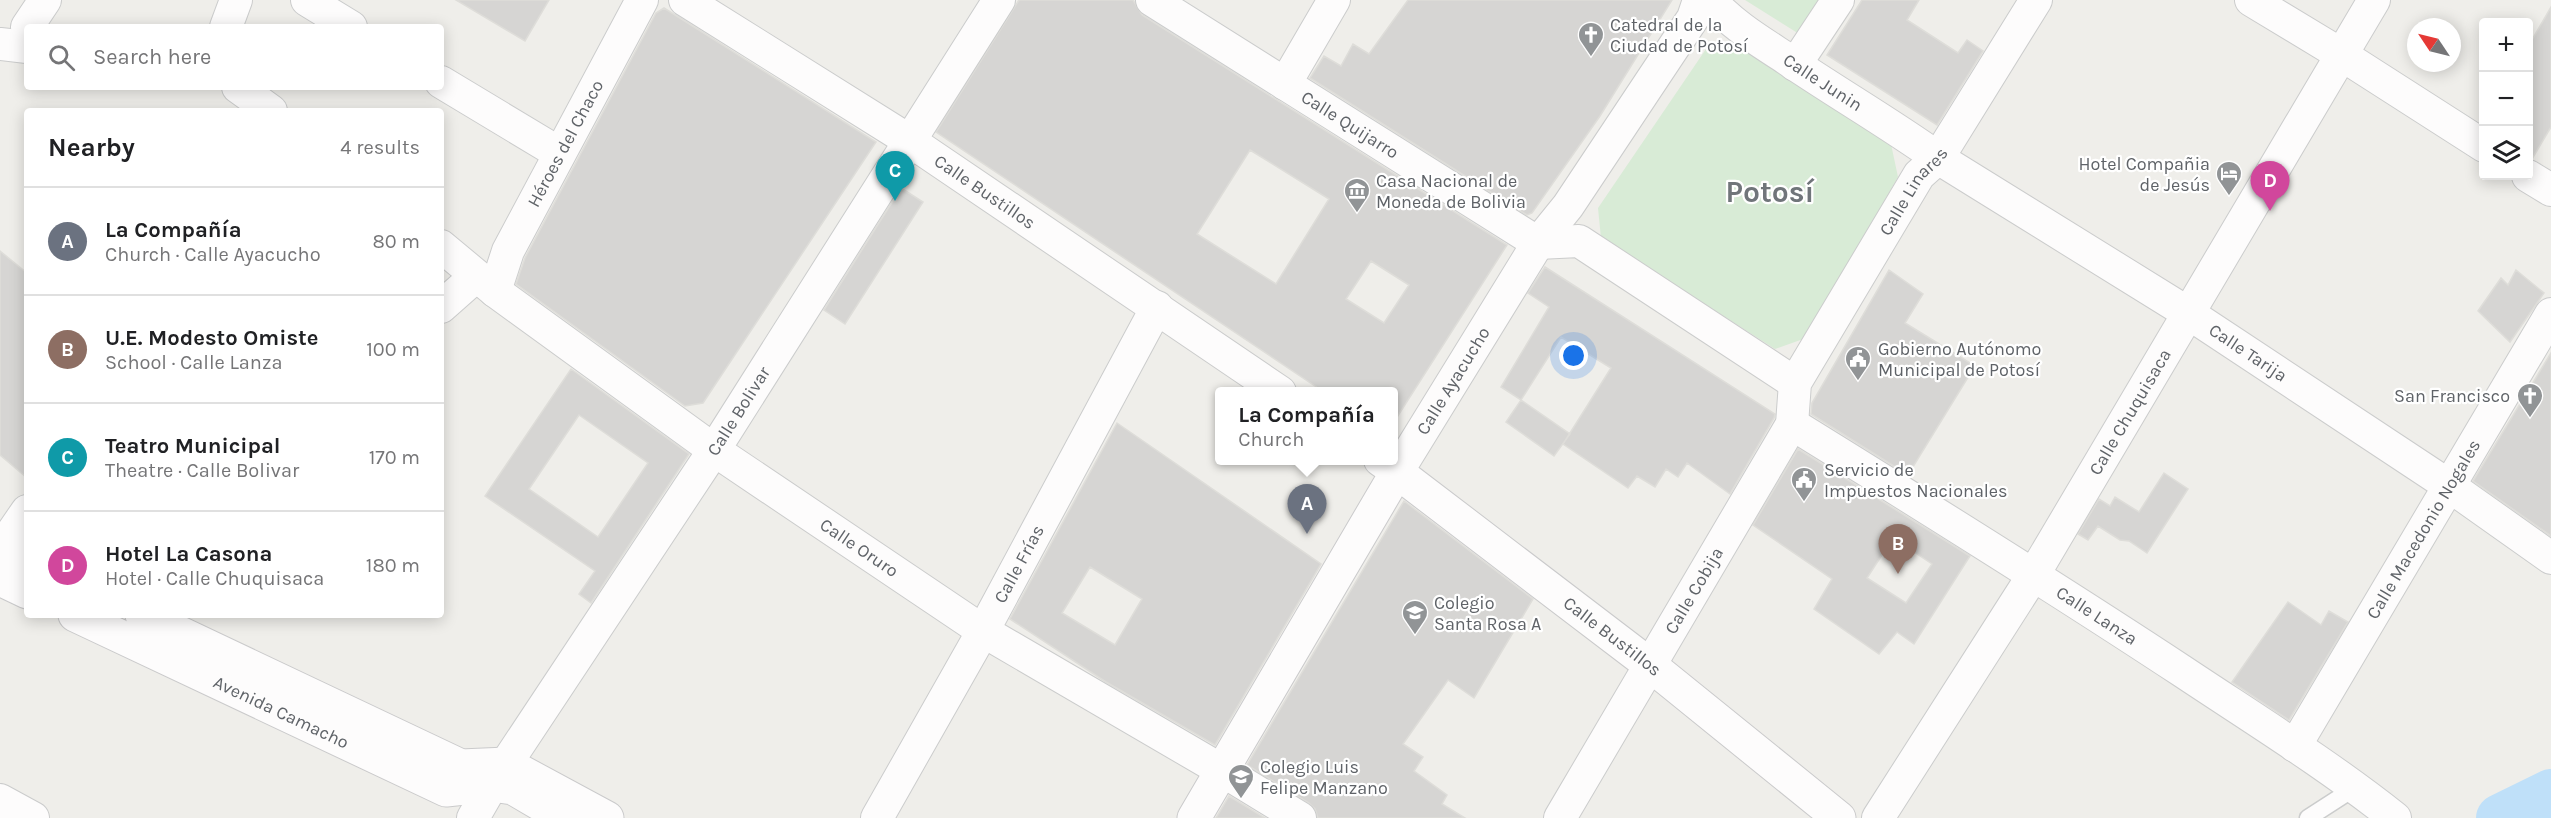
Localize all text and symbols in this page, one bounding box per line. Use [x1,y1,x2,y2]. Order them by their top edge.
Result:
place label: Catedral de la Ciudad de Potosí [1610,14,1749,57]
north arrow [2407,18,2461,72]
map controls [2479,18,2533,180]
button: + [2479,18,2533,72]
church icon: Catedral de la Ciudad de Potosí [1576,20,1606,58]
search box [24,24,444,90]
icon: search [45,41,78,74]
text: Search here [93,44,211,70]
street label: Calle Junin [1779,49,1866,116]
button: − [2479,72,2533,126]
street label: Héroes del Chaco [523,76,608,211]
street label: Calle Quijarro [1297,86,1403,164]
button: layers [2479,126,2533,180]
text: Nearby [48,132,135,163]
text: 4 results [340,136,420,159]
street label: Calle Linares [1874,144,1953,240]
street label: Calle Bustillos [930,150,1040,234]
pin: C [876,152,914,201]
place label: Hotel Compañia de Jesús [2079,153,2210,196]
hotel icon: Hotel Compañia de Jesús [2214,159,2244,197]
pin: D [2250,162,2290,211]
place label: Casa Nacional de Moneda de Bolivia [1376,170,1526,213]
district label: Potosí [1726,174,1816,210]
museum icon: Casa Nacional de Moneda de Bolivia [1342,176,1372,214]
text: La Compañía [105,217,242,243]
text: A [61,230,74,253]
text: 80 m [372,230,420,253]
text: Church · Calle Ayacucho [105,243,321,266]
street label: Calle Tarija [2205,319,2291,387]
street label: Calle Ayacucho [1412,323,1495,439]
text: U.E. Modesto Omiste [105,325,318,351]
text: B [61,338,74,361]
text: 100 m [366,338,420,361]
place label: Gobierno Autónomo Municipal de Potosí [1878,338,2041,381]
your location [1559,341,1588,370]
public building icon: Gobierno Autónomo Municipal de Potosí [1843,344,1873,382]
street label: Calle Chuquisaca [2084,345,2176,479]
text: School · Calle Lanza [105,351,282,374]
street label: Calle Bolivar [702,362,775,460]
church icon: San Francisco [2515,381,2545,419]
place label: San Francisco [2394,385,2510,407]
popup [1215,387,1398,465]
text: La Compañía [1238,402,1375,428]
text: Church [1238,428,1304,451]
text: Teatro Municipal [105,433,281,459]
street label: Calle Macedonio Nogales [2362,435,2485,623]
text: C [61,446,74,469]
text: 170 m [369,446,420,469]
text: Theatre · Calle Bolivar [105,459,299,482]
place label: Servicio de Impuestos Nacionales [1824,459,2008,502]
public building icon: Servicio de Impuestos Nacionales [1789,465,1819,503]
pin: A [1288,484,1326,534]
street label: Calle Oruro [816,513,903,582]
street label: Calle Frías [989,521,1049,607]
pin: B [1878,524,1918,574]
text: Hotel La Casona [105,541,272,567]
street label: Calle Cobija [1660,543,1728,638]
text: D [61,554,74,577]
text: 180 m [366,554,420,577]
text: Hotel · Calle Chuquisaca [105,567,324,590]
street label: Calle Lanza [2052,581,2142,650]
place label: Colegio Santa Rosa A [1434,592,1541,635]
street label: Calle Bustillos [1559,592,1666,681]
school or university icon: Colegio Santa Rosa A [1400,598,1430,636]
street label: Avenida Camacho [210,671,352,754]
place label: Colegio Luis Felipe Manzano [1260,756,1388,799]
school or university icon: Colegio Luis Felipe Manzano [1226,762,1256,800]

